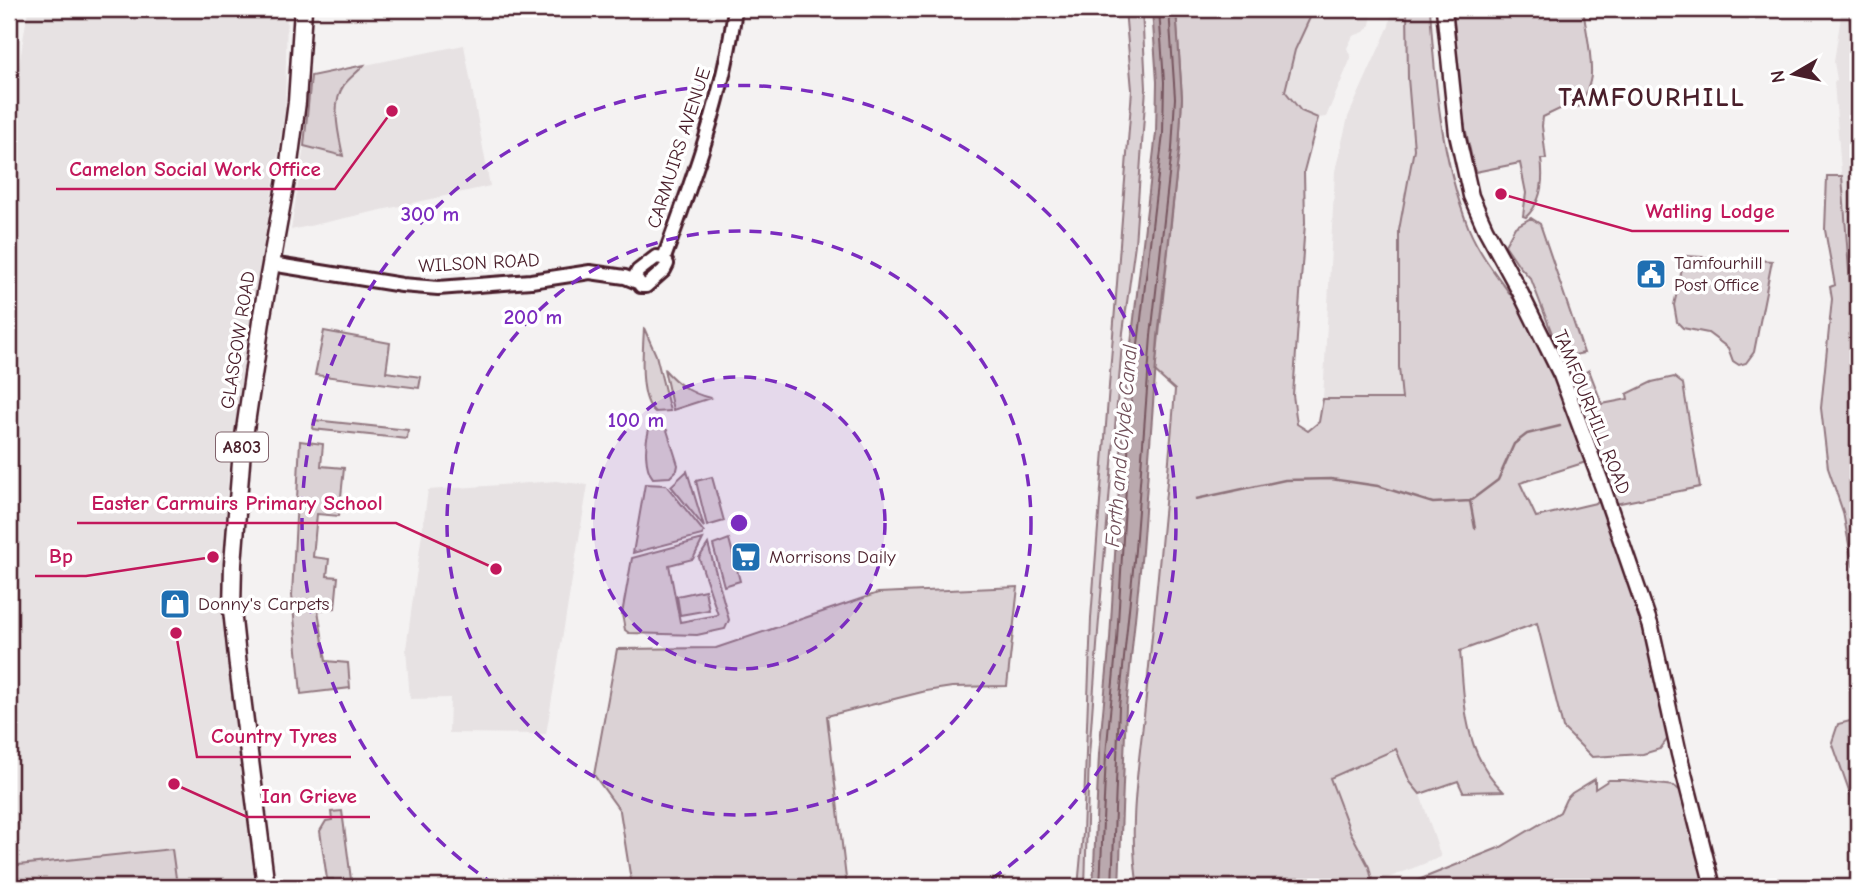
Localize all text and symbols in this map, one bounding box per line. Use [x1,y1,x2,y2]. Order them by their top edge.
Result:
north arrow [1758,38,1828,108]
street label: CARMUIRS AVENUE [643,65,715,231]
text: N [1766,69,1790,84]
district label: TAMFOURHILL [1558,83,1746,113]
callout: Camelon Social Work Office [56,147,335,189]
text: Camelon Social Work Office [69,157,321,181]
callout: Watling Lodge [1632,189,1789,231]
text: Watling Lodge [1645,199,1775,223]
text: 300 m [401,202,459,226]
street label: WILSON ROAD [418,249,540,277]
place label: Tamfourhill Post Office [1674,252,1763,296]
public building icon: Tamfourhill Post Office [1634,257,1668,291]
street label: GLASGOW ROAD [216,269,260,411]
text: 200 m [504,305,562,329]
street label: TAMFOURHILL ROAD [1549,327,1635,497]
water label: Forth and Clyde Canal [1100,343,1142,548]
text: 100 m [608,408,664,432]
road number: A803 [216,432,268,462]
callout: Easter Carmuirs Primary School [77,481,396,523]
text: Easter Carmuirs Primary School [91,491,383,515]
centre of rings [727,511,751,535]
callout: Bp [35,534,86,576]
supermarket icon: Morrisons Daily [729,540,763,574]
text: Bp [49,544,73,568]
place label: Morrisons Daily [769,546,896,568]
shop icon: Donny's Carpets [158,587,192,621]
place label: Donny's Carpets [198,593,330,615]
callout: Country Tyres [197,715,351,757]
text: Country Tyres [211,724,337,748]
callout: Ian Grieve [247,775,370,817]
text: Ian Grieve [261,784,357,808]

